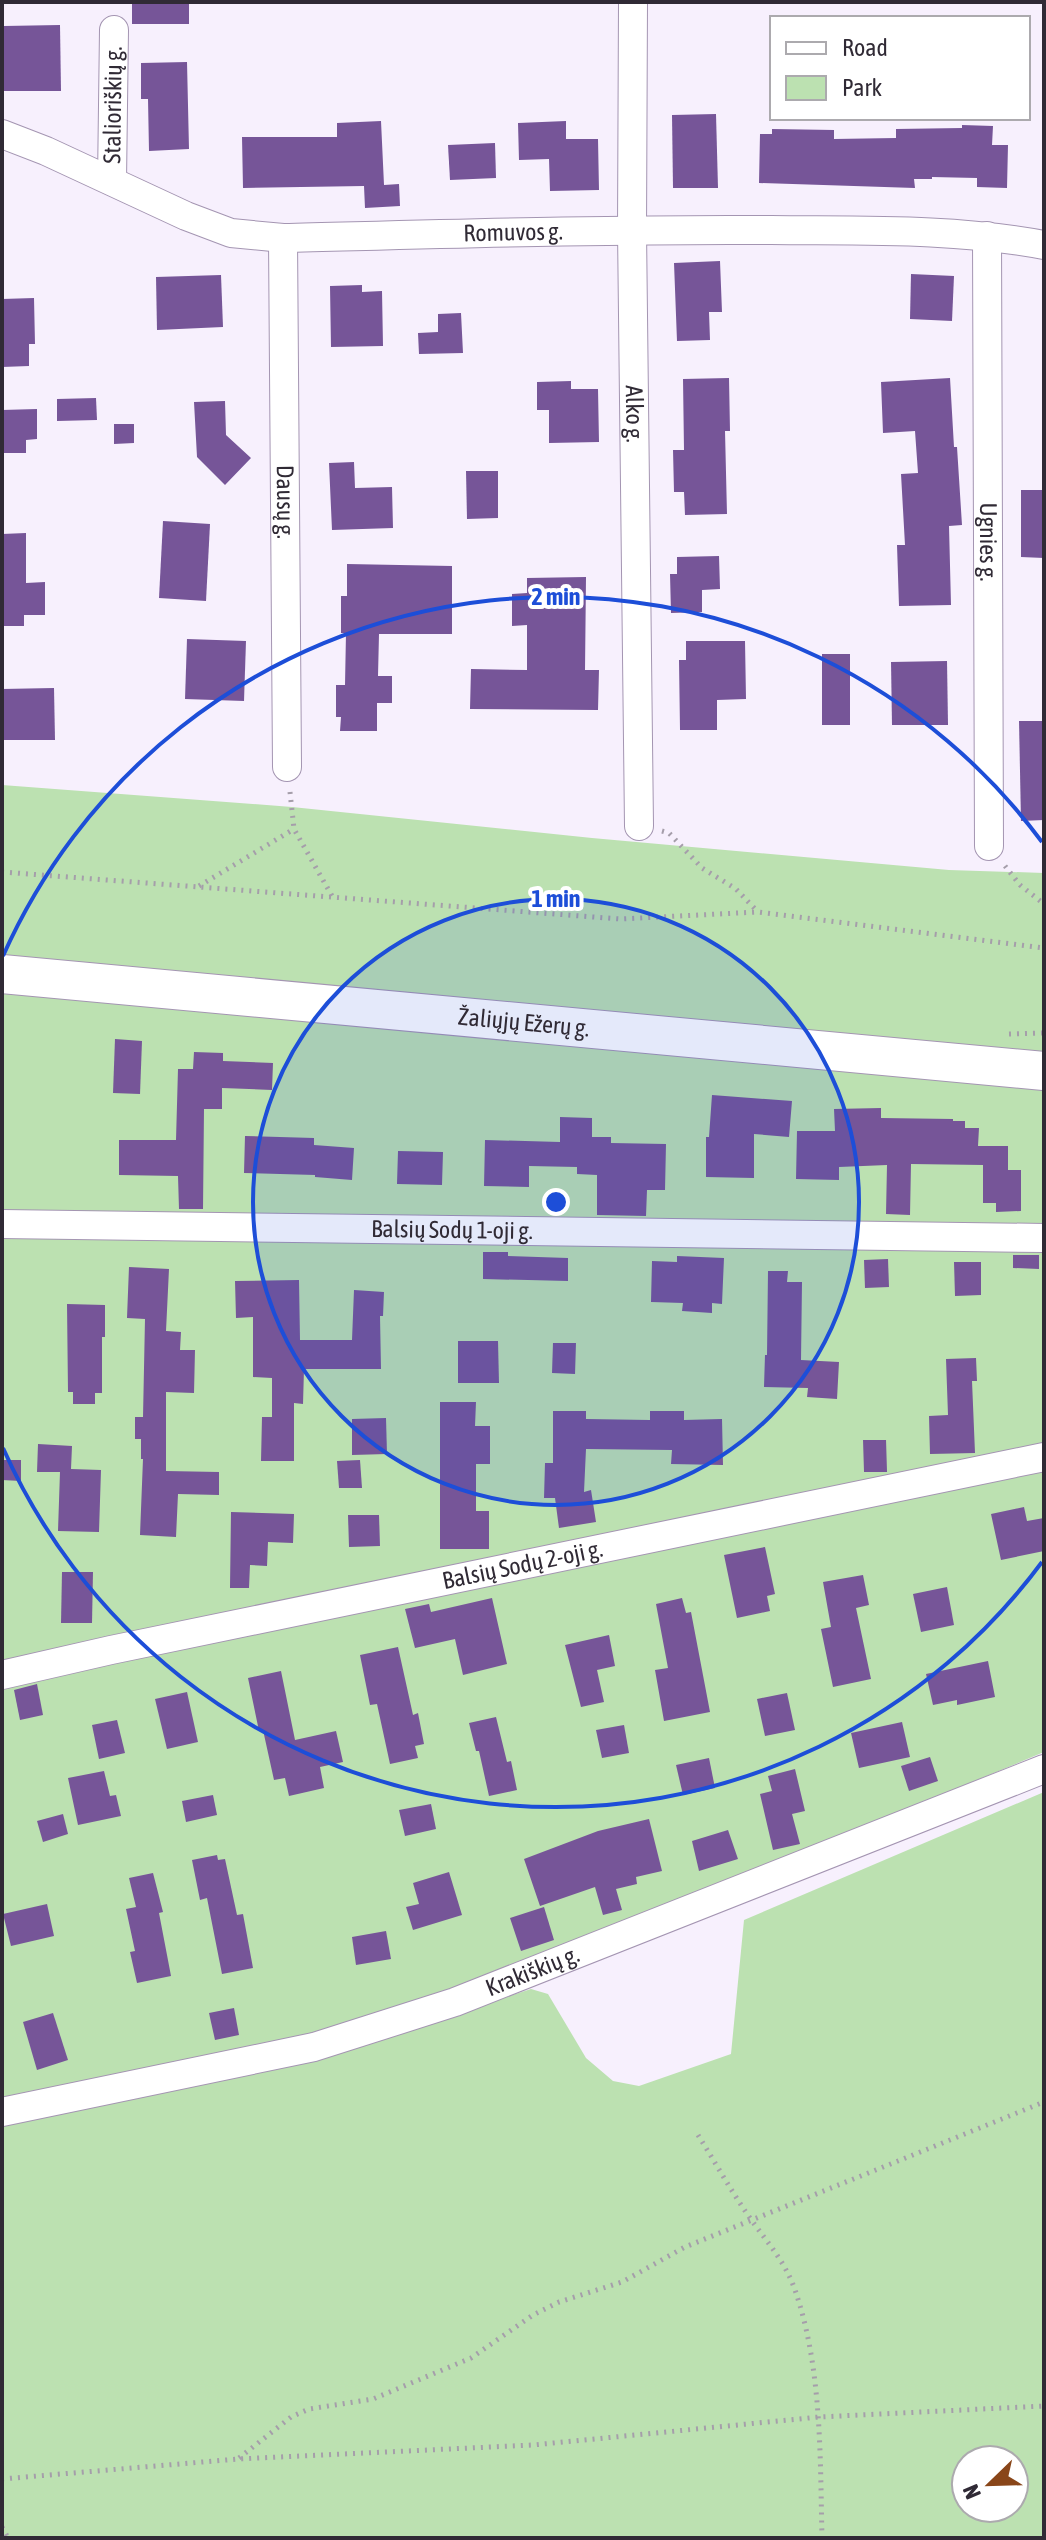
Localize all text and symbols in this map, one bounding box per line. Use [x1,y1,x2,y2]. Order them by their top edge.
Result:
legend [770,16,1030,120]
text: Road [842,34,888,61]
street label: Stalioriškių g. [98,46,127,164]
text: Park [842,74,883,101]
street label: Romuvos g. [463,217,563,247]
street label: Alko g. [621,385,648,443]
street label: Dausų g. [272,465,299,539]
street label: Ugnies g. [975,502,1002,582]
text: 2 min [531,583,581,610]
text: 1 min [531,885,581,912]
street label: Žaliųjų Ežerų g. [457,1003,591,1042]
centre of rings [542,1188,570,1216]
street label: Balsių Sodų 1-oji g. [371,1215,533,1244]
street label: Balsių Sodų 2-oji g. [440,1535,605,1594]
street label: Krakiškių g. [482,1940,583,2002]
north arrow [950,2444,1030,2524]
text: N [957,2481,986,2503]

